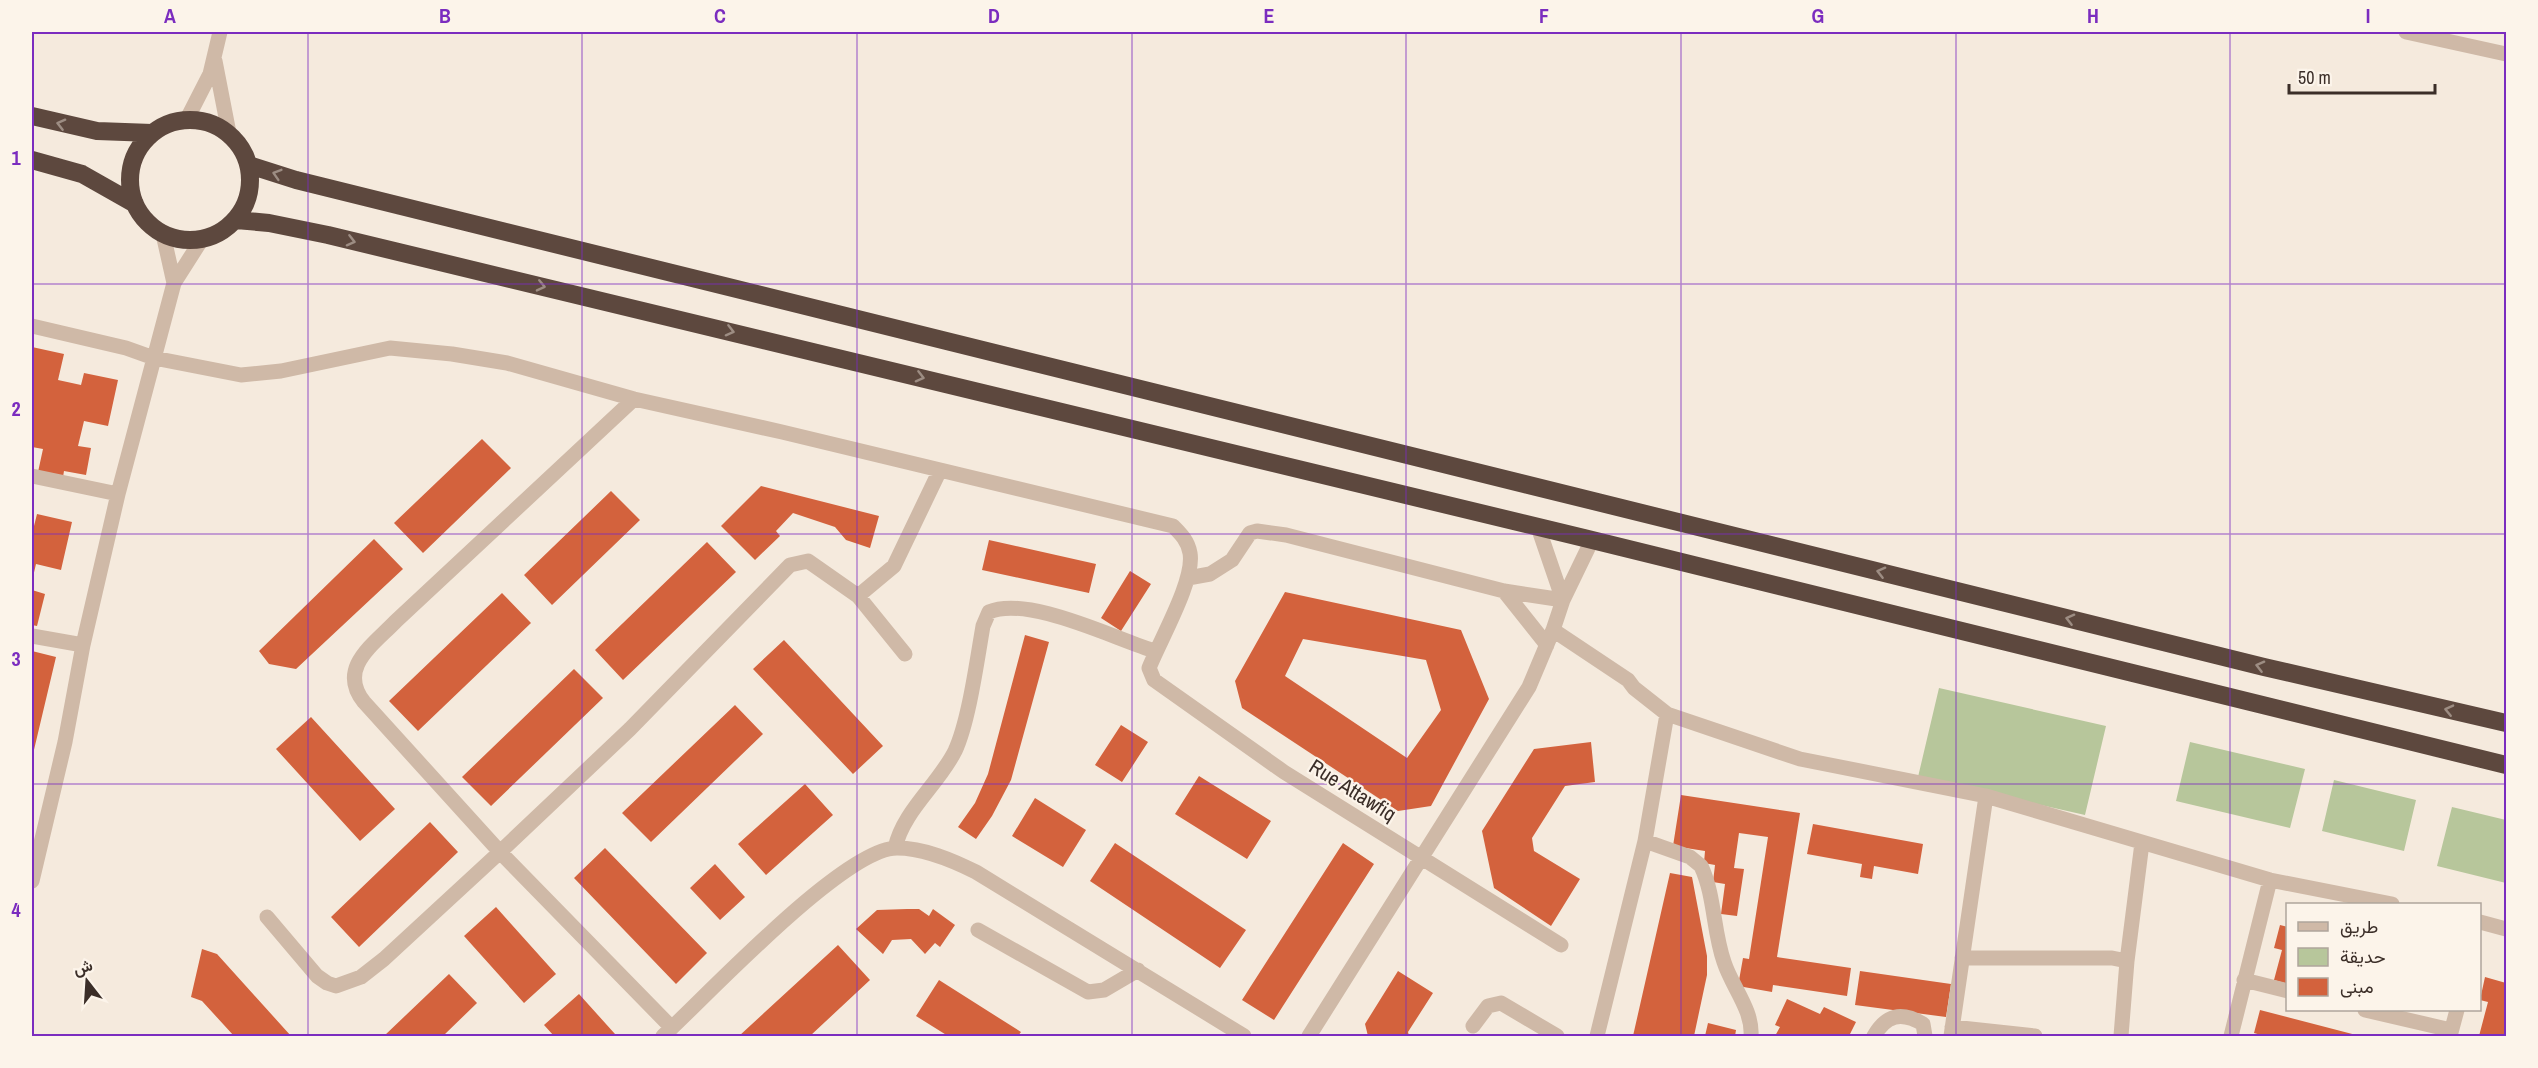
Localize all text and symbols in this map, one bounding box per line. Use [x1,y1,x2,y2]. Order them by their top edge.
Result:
text: A [164,2,176,29]
text: B [439,2,451,29]
text: C [714,2,726,29]
text: D [988,2,1000,29]
text: E [1264,2,1275,29]
text: F [1539,2,1549,29]
text: G [1812,2,1824,29]
text: H [2087,2,2099,29]
text: I [2366,2,2370,29]
scale bar [2289,57,2434,95]
text: 50 m [2298,65,2331,90]
one-way arrow [56,118,66,131]
text: 1 [11,144,21,171]
one-way arrow [273,169,283,181]
one-way arrow [346,233,356,246]
one-way arrow [535,279,545,292]
one-way arrow [725,324,735,337]
one-way arrow [915,370,925,383]
text: 2 [11,395,21,422]
one-way arrow [1876,567,1886,580]
one-way arrow [2065,614,2075,627]
text: 3 [11,645,21,672]
one-way arrow [2255,661,2265,674]
one-way arrow [2445,704,2455,717]
street label: Rue Attawfiq [1304,752,1402,828]
text: 4 [11,896,21,923]
legend [2286,903,2481,1011]
text: طريق [2340,914,2378,939]
text: حديقة [2340,944,2386,969]
north arrow [57,951,117,1011]
text: ش [70,953,95,980]
text: مبنى [2340,974,2374,999]

